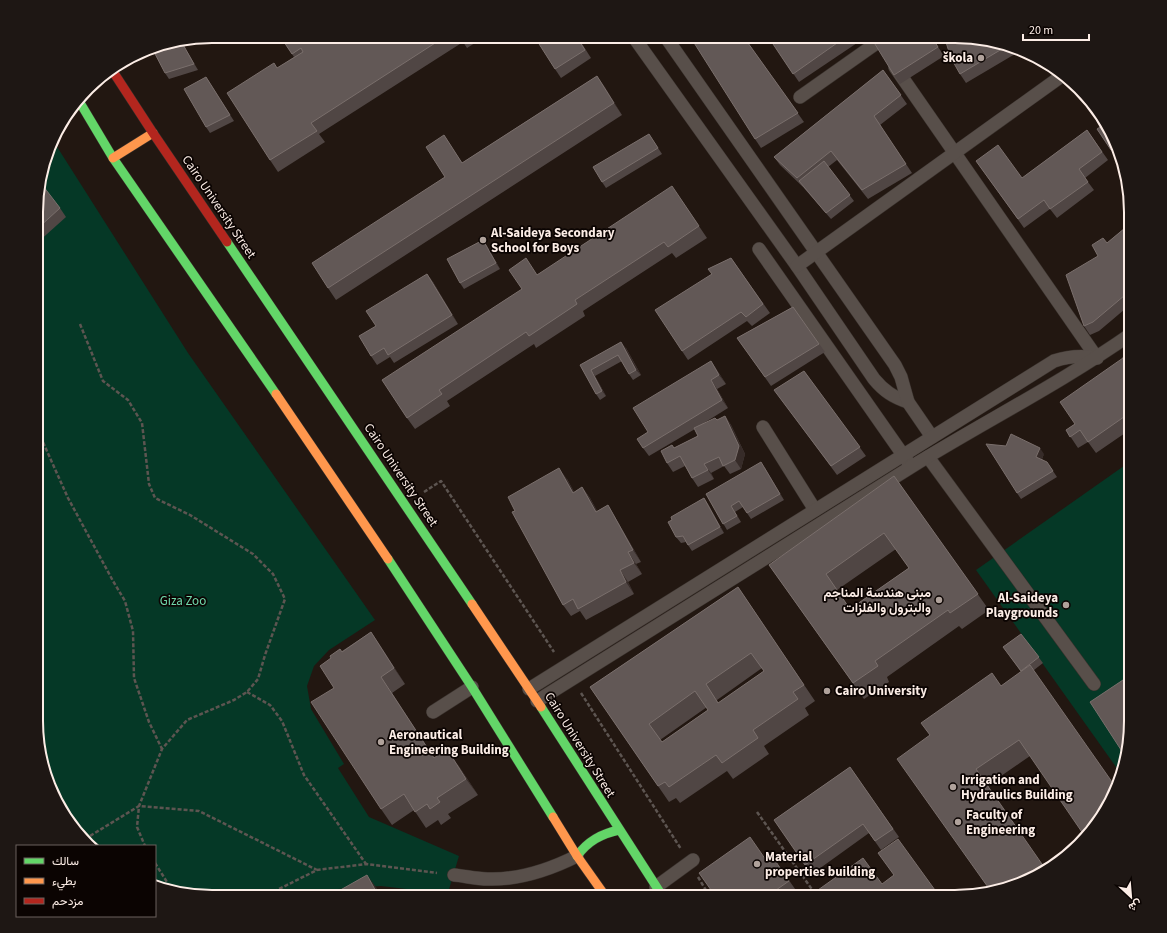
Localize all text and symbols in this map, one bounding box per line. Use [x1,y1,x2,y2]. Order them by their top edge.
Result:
scale bar [1023,16,1089,42]
text: 20 m [1029,22,1053,39]
place label: škola [943,49,973,67]
marker: škola [976,53,986,63]
street label: Cairo University Street [178,152,261,263]
place label: Al-Saideya Secondary School for Boys [490,224,615,257]
marker: Al-Saideya Secondary School for Boys [478,235,488,245]
street label: Cairo University Street [360,420,443,531]
place label: مبنى هندسة المناجم والبترول والفلزات [824,584,931,617]
place label: Al-Saideya Playgrounds [986,589,1058,622]
park label: Giza Zoo [160,592,206,610]
marker: مبنى هندسة المناجم والبترول والفلزات [934,595,944,605]
marker: Al-Saideya Playgrounds [1061,600,1071,610]
place label: Cairo University [835,682,927,700]
marker: Cairo University [822,686,832,696]
street label: Cairo University Street [540,689,620,802]
place label: Aeronautical Engineering Building [388,726,509,759]
marker: Aeronautical Engineering Building [376,737,386,747]
place label: Irrigation and Hydraulics Building [961,771,1073,804]
marker: Irrigation and Hydraulics Building [948,782,958,792]
place label: Faculty of Engineering [966,806,1035,839]
marker: Faculty of Engineering [953,817,963,827]
legend [16,845,156,917]
place label: Material properties building [765,848,875,881]
text: سالك [52,853,79,870]
marker: Material properties building [752,859,762,869]
text: بطيء [52,873,76,891]
north arrow [1111,877,1151,917]
text: مزدحم [52,893,83,910]
text: ش [1126,896,1144,915]

